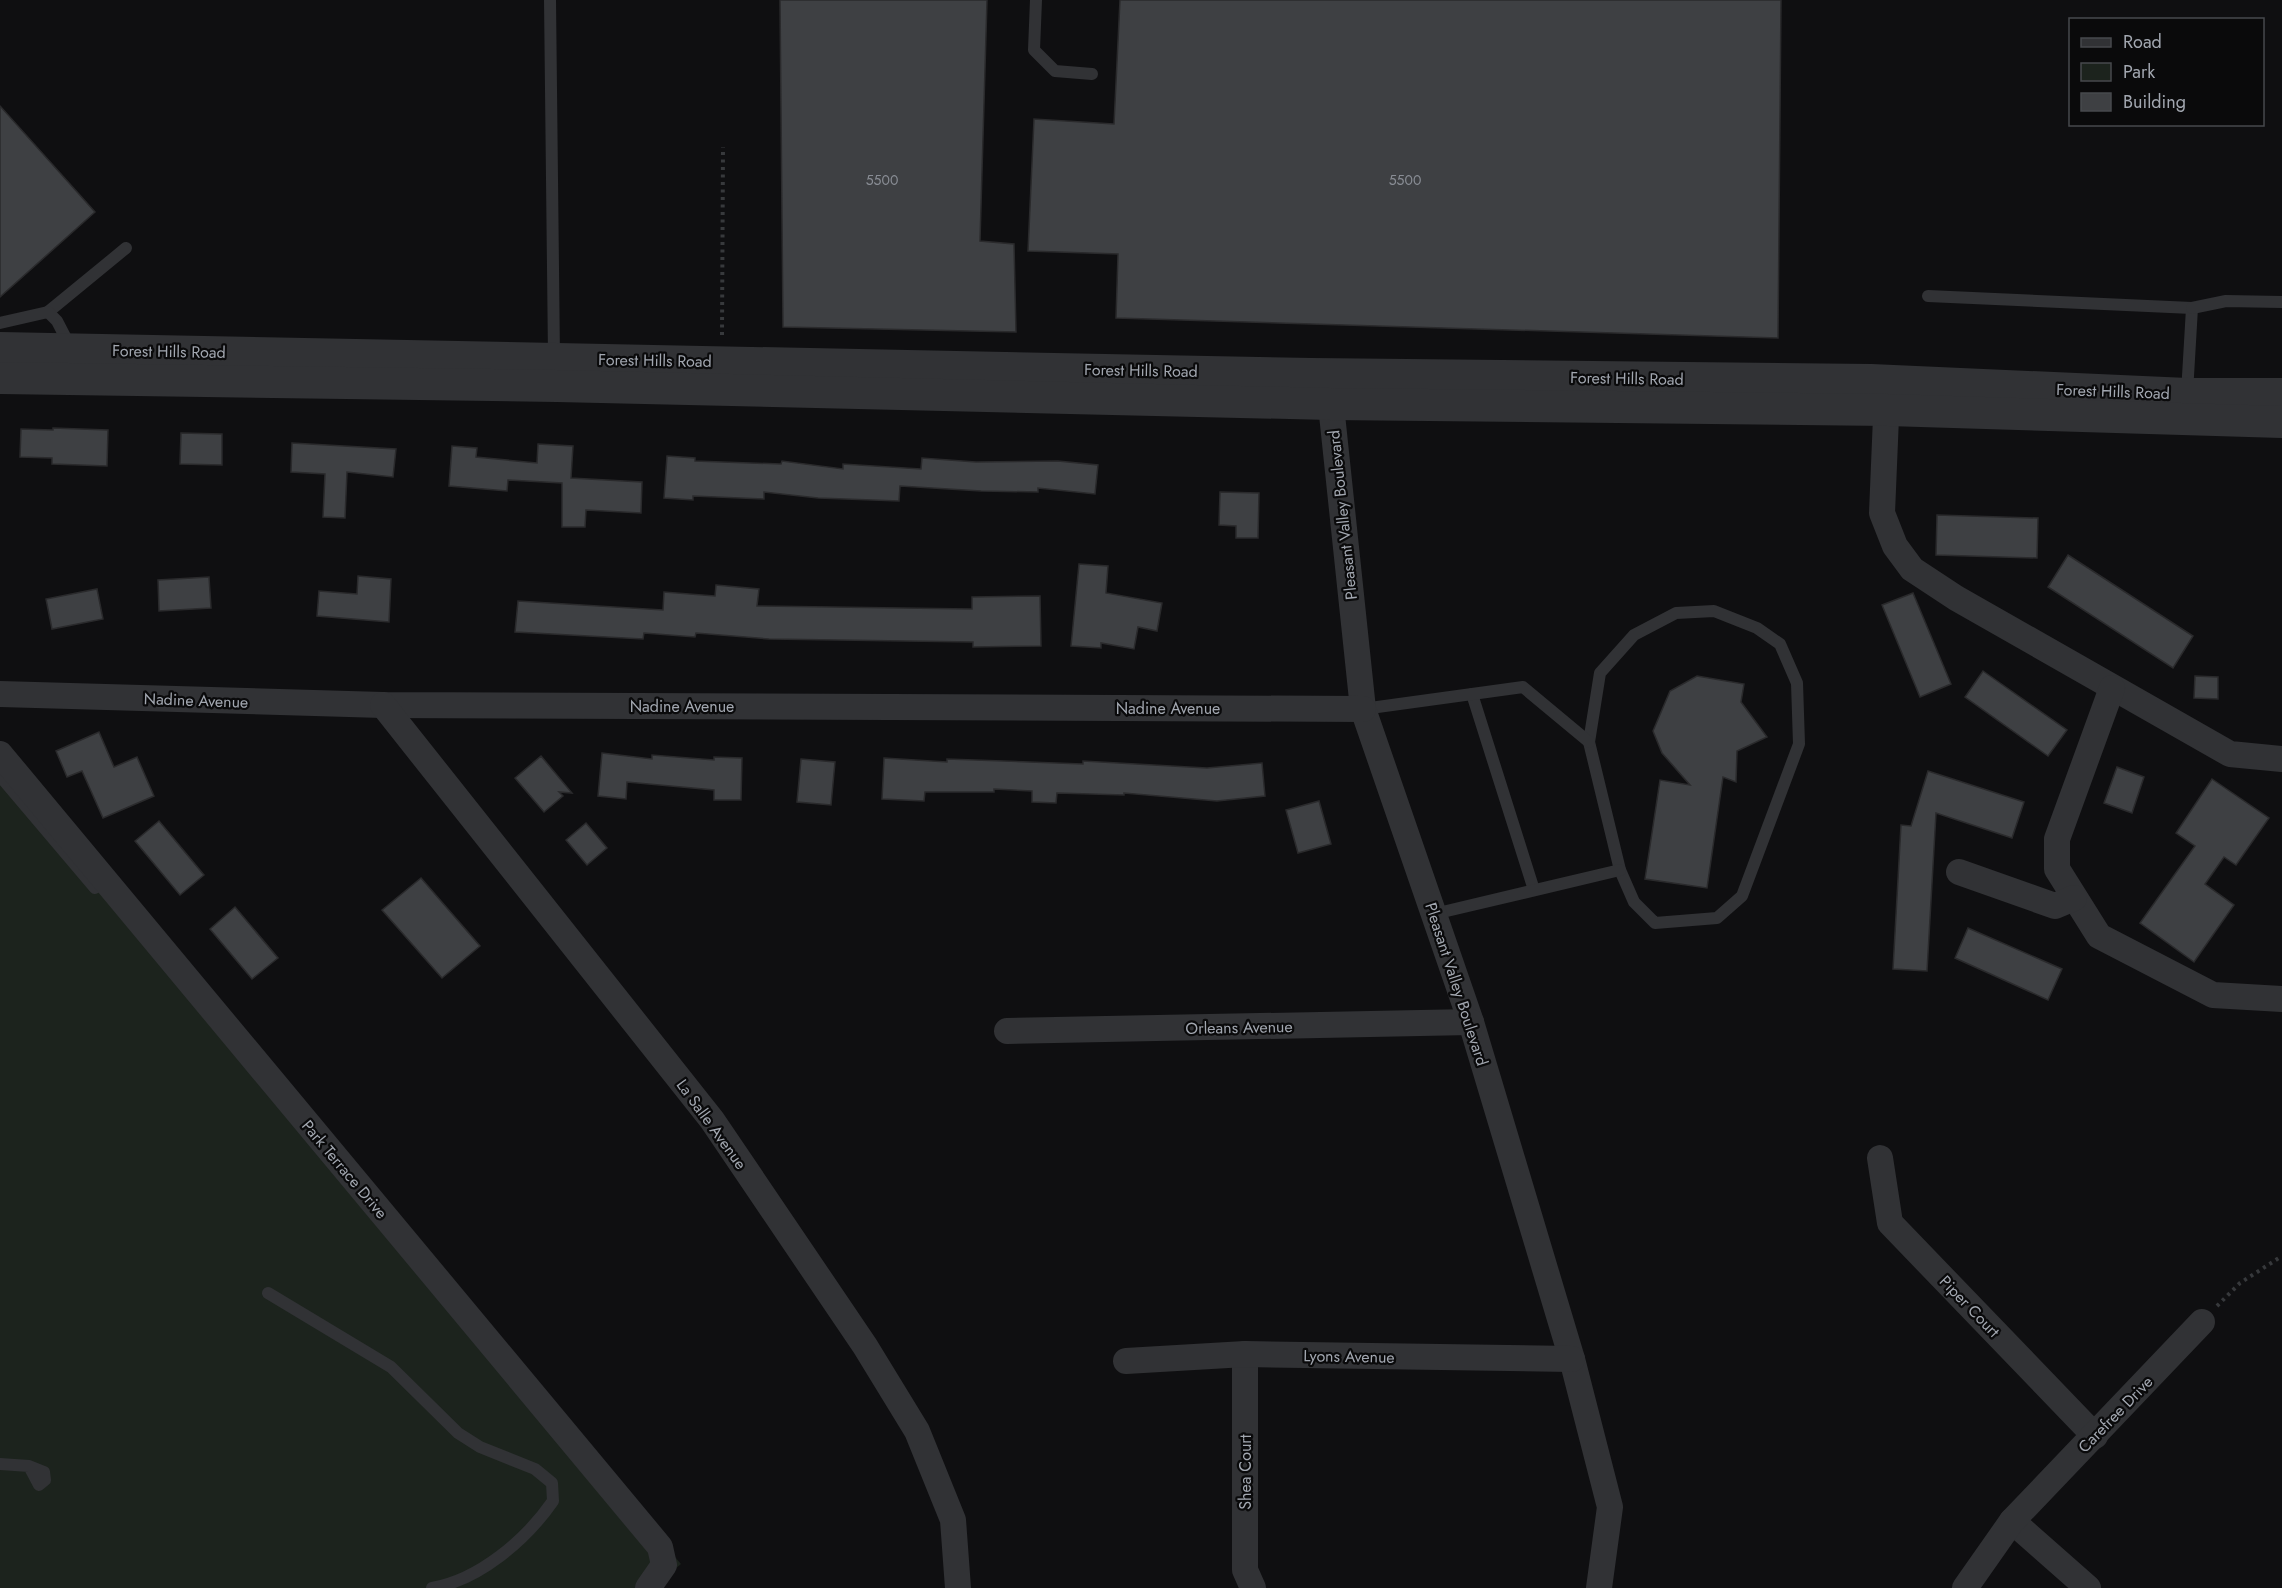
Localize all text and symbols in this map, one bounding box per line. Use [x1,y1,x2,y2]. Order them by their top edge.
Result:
legend [2069,18,2264,126]
text: Road [2123,29,2162,55]
text: Park [2123,59,2155,85]
text: Building [2123,89,2186,115]
house number: 5500 [866,170,898,190]
house number: 5500 [1389,170,1421,190]
street label: Forest Hills Road [112,339,226,364]
street label: Forest Hills Road [598,348,712,373]
street label: Forest Hills Road [1084,358,1198,383]
street label: Forest Hills Road [1570,366,1684,391]
street label: Forest Hills Road [2056,378,2170,405]
street label: Pleasant Valley Boulevard [1322,429,1363,601]
street label: Nadine Avenue [143,687,249,714]
street label: Nadine Avenue [630,695,734,718]
street label: Nadine Avenue [1116,697,1220,720]
street label: Pleasant Valley Boulevard [1419,900,1494,1069]
street label: Orleans Avenue [1185,1015,1293,1040]
street label: La Salle Avenue [671,1074,752,1174]
street label: Park Terrace Drive [296,1115,393,1224]
street label: Piper Court [1934,1270,2005,1342]
street label: Lyons Avenue [1303,1344,1395,1369]
street label: Carefree Drive [2073,1371,2158,1458]
street label: Shea Court [1234,1434,1257,1510]

